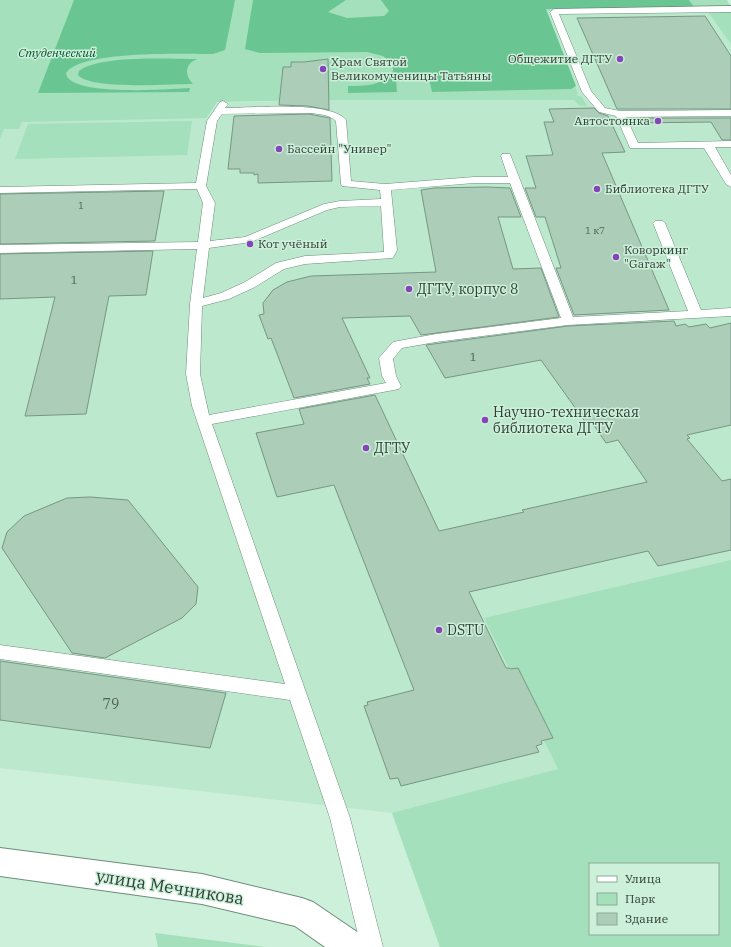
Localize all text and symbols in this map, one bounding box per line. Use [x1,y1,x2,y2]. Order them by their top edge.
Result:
park label: Студенческий [18,45,96,60]
place label: Общежитие ДГТУ [508,51,612,66]
place label: Храм Святой Великомученицы Татьяны [331,54,491,83]
marker: Общежитие ДГТУ [615,54,625,64]
marker: Храм Святой Великомученицы Татьяны [318,64,328,74]
place label: Автостоянка [574,113,650,128]
marker: Автостоянка [653,116,663,126]
place label: Бассейн "Универ" [287,141,391,156]
marker: Бассейн "Универ" [274,144,284,154]
place label: Библиотека ДГТУ [605,181,709,196]
marker: Библиотека ДГТУ [592,184,602,194]
house number: 1 [78,199,84,212]
house number: 1 к7 [585,224,605,237]
place label: Кот учёный [258,236,328,251]
marker: Кот учёный [245,239,255,249]
place label: Коворкинг "Gаraж" [624,242,688,271]
marker: Коворкинг "Gаraж" [611,252,621,262]
house number: 1 [70,272,78,287]
place label: ДГТУ, корпус 8 [417,280,518,298]
marker: ДГТУ, корпус 8 [404,284,414,294]
house number: 1 [469,349,477,364]
place label: Научно-техническая библиотека ДГТУ [493,403,639,437]
marker: Научно-техническая библиотека ДГТУ [480,415,490,425]
place label: ДГТУ [374,439,411,457]
marker: ДГТУ [361,443,371,453]
place label: DSTU [447,621,484,639]
marker: DSTU [434,625,444,635]
house number: 79 [103,695,119,713]
legend [589,863,719,935]
street label: улица Мечникова [95,864,245,910]
text: Улица [625,871,662,886]
text: Парк [625,891,655,906]
text: Здание [625,911,668,926]

